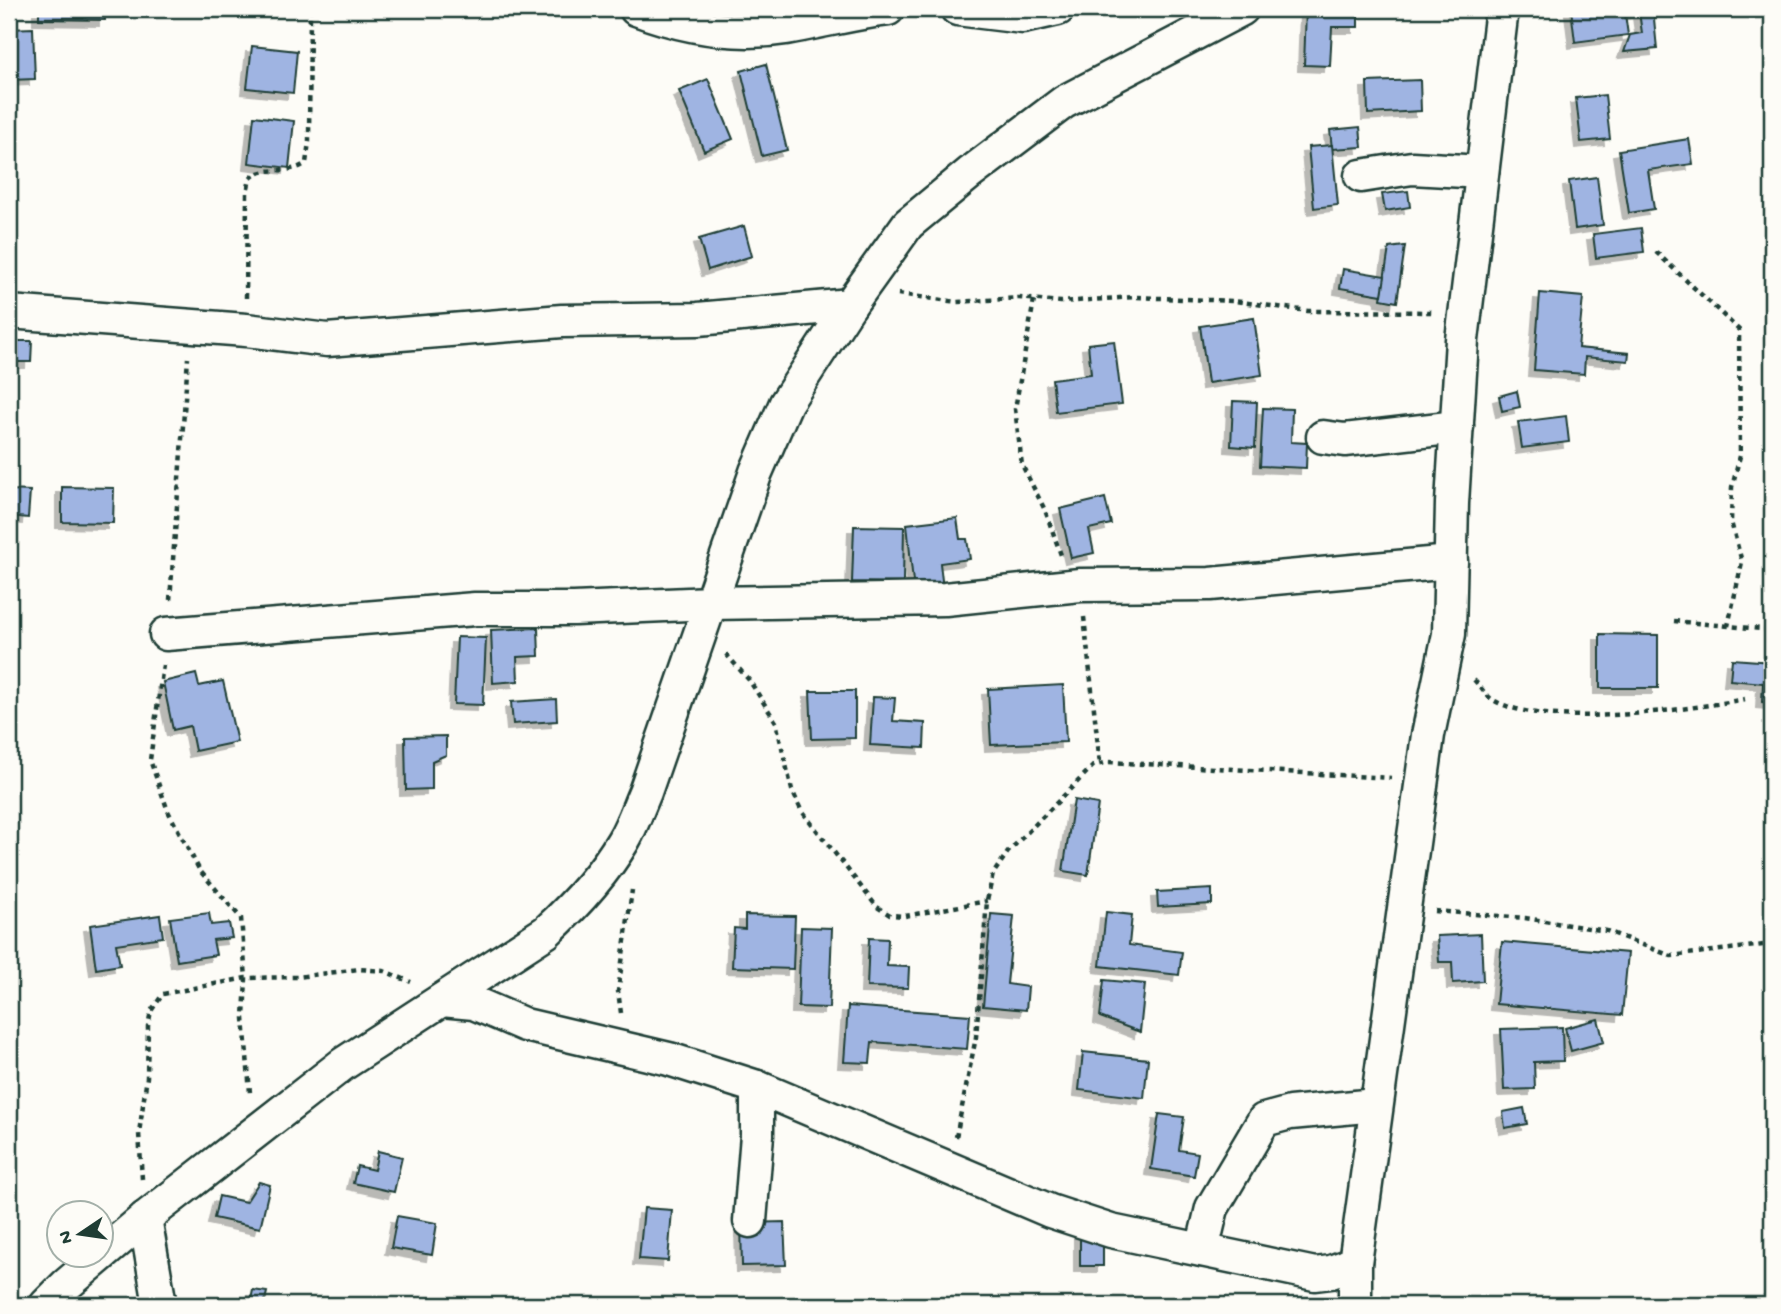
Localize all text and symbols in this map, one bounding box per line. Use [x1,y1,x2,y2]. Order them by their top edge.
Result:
north arrow [46,1198,116,1268]
text: N [54,1228,79,1246]

